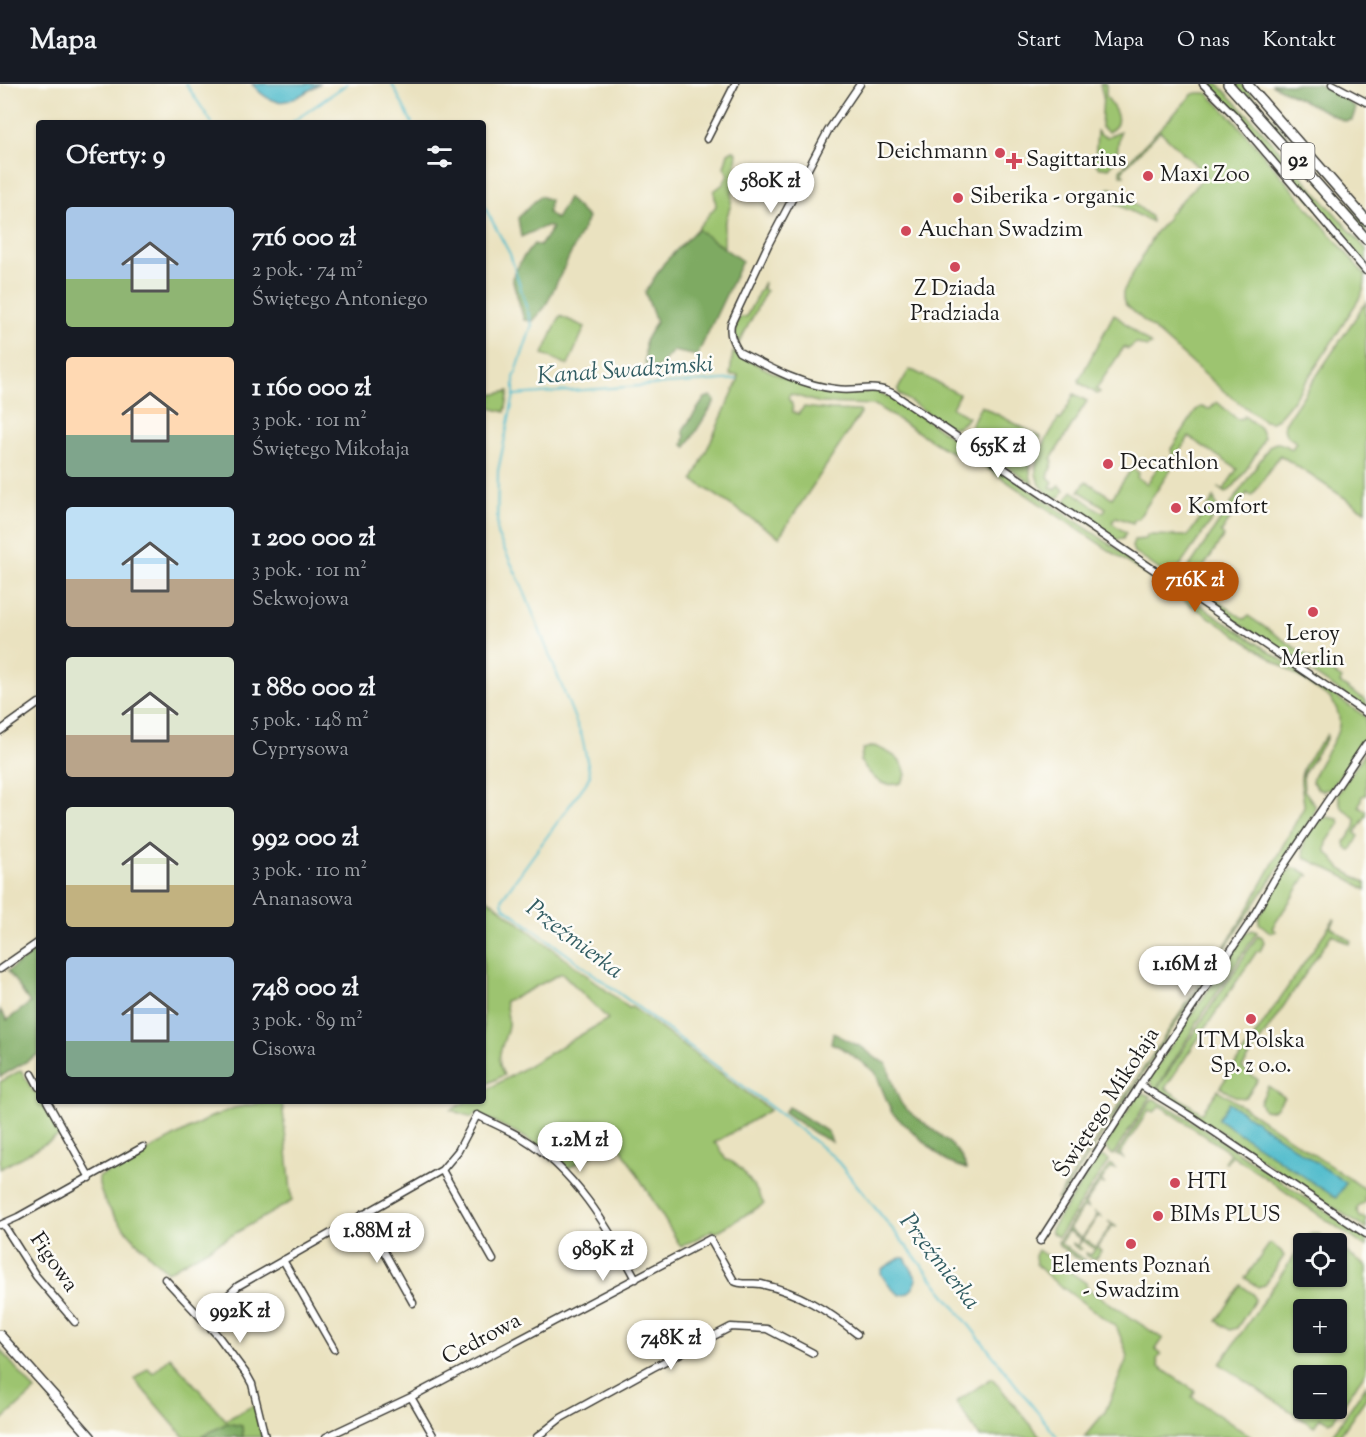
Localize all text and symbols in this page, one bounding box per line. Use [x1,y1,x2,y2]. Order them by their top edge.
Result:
text: Mapa [30,21,97,61]
text: Start [1017,26,1061,56]
text: Mapa [1094,26,1144,56]
text: O nas [1177,26,1230,56]
text: Kontakt [1263,26,1336,56]
place label: Deichmann [877,137,988,169]
text: Oferty: 9 [66,138,165,175]
icon: filters [423,140,456,173]
road number: 92 [1282,143,1314,179]
place label: Sagittarius [1026,145,1126,177]
marker: Deichmann [993,146,1007,160]
marker: Sagittarius [1007,154,1021,168]
place label: Maxi Zoo [1160,160,1250,192]
pin: 580K zł [716,163,826,214]
text: 580K zł [741,168,801,197]
marker: Maxi Zoo [1141,169,1155,183]
place label: Siberika - organic [970,182,1135,214]
marker: Siberika - organic [951,191,965,205]
place label: Auchan Swadzim [918,215,1083,247]
text: 716 000 zł [252,220,356,257]
marker: Auchan Swadzim [899,224,913,238]
icon: home [114,231,186,303]
text: 2 pok. · 74 m² [252,257,363,286]
marker: Z Dziada Pradziada [948,260,962,274]
place label: Z Dziada Pradziada [910,274,1000,331]
text: Świętego Antoniego [252,286,428,315]
water label: Kanał Swadzimski [536,348,714,394]
text: 1 160 000 zł [252,370,371,407]
icon: home [114,381,186,453]
text: 3 pok. · 101 m² [252,407,367,436]
pin: 655K zł [943,428,1053,479]
text: 655K zł [970,433,1026,462]
text: Świętego Mikołaja [252,436,410,465]
place label: Decathlon [1120,448,1219,480]
marker: Decathlon [1101,457,1115,471]
place label: Komfort [1188,492,1269,524]
marker: Komfort [1169,501,1183,515]
text: 1 200 000 zł [252,520,375,557]
icon: home [114,531,186,603]
text: 3 pok. · 101 m² [252,557,367,586]
pin: 716K zł [1140,562,1250,613]
text: 716K zł [1166,567,1224,596]
text: Sekwojowa [252,586,349,615]
marker: Leroy Merlin [1306,605,1320,619]
place label: Leroy Merlin [1281,619,1345,676]
text: 1 880 000 zł [252,670,376,707]
icon: home [114,681,186,753]
text: 5 pok. · 148 m² [252,707,369,736]
text: Cyprysowa [252,736,349,765]
text: 992 000 zł [252,820,359,857]
icon: home [114,831,186,903]
text: 3 pok. · 110 m² [252,857,367,886]
text: Ananasowa [252,886,353,915]
water label: Przeźmierka [518,892,630,988]
pin: 1.16M zł [1123,946,1247,997]
text: 1.16M zł [1153,951,1217,980]
text: 748 000 zł [252,970,359,1007]
icon: home [114,981,186,1053]
text: 3 pok. · 89 m² [252,1007,363,1036]
marker: ITM Polska Sp. z o.o. [1244,1012,1258,1026]
street label: Świętego Mikołaja [1047,1021,1169,1184]
place label: ITM Polska Sp. z o.o. [1197,1026,1305,1083]
text: Cisowa [252,1036,316,1065]
pin: 1.2M zł [525,1122,635,1173]
text: 1.2M zł [552,1127,608,1156]
place label: HTI [1187,1167,1227,1199]
marker: HTI [1168,1176,1182,1190]
place label: BIMs PLUS [1170,1200,1281,1232]
water label: Przeźmierka [890,1206,988,1318]
marker: BIMs PLUS [1151,1209,1165,1223]
pin: 1.88M zł [315,1213,439,1264]
text: 1.88M zł [343,1218,411,1247]
street label: Figowa [21,1227,85,1299]
pin: 989K zł [548,1231,658,1282]
map controls [1293,1233,1347,1419]
button: locate [1293,1233,1347,1287]
text: 989K zł [572,1236,634,1265]
marker: Elements Poznań - Swadzim [1124,1237,1138,1251]
place label: Elements Poznań - Swadzim [1051,1251,1211,1308]
pin: 992K zł [185,1293,295,1344]
text: 992K zł [210,1298,270,1327]
button: + [1293,1299,1347,1353]
street label: Cedrowa [437,1306,527,1374]
pin: 748K zł [616,1320,726,1371]
text: 748K zł [641,1325,701,1354]
button: − [1293,1365,1347,1419]

